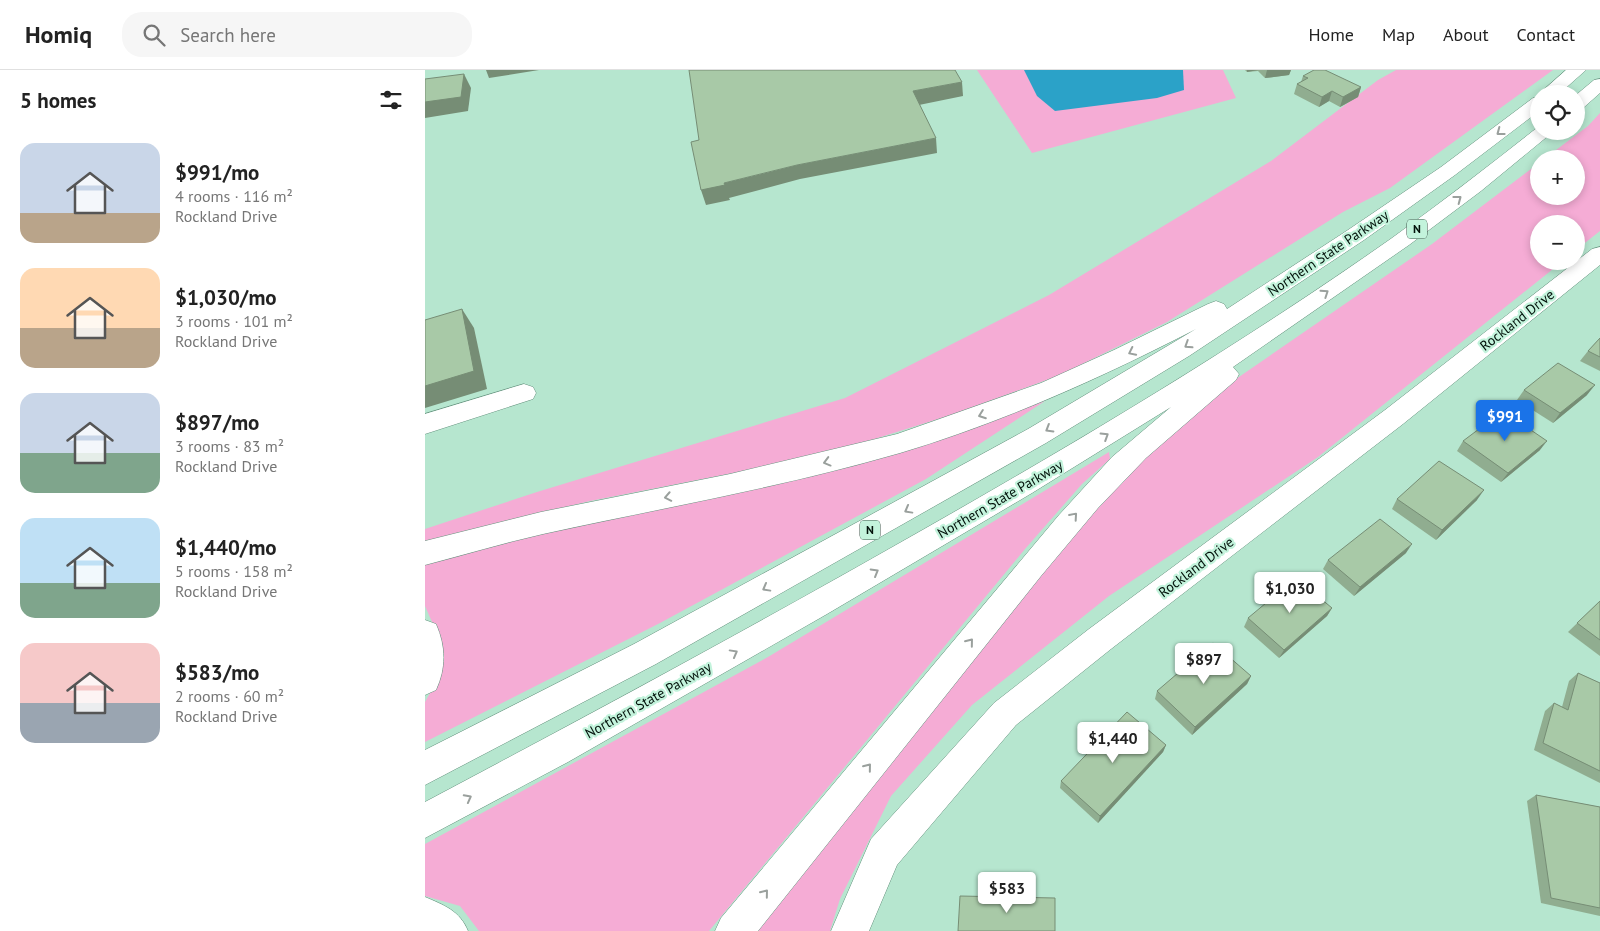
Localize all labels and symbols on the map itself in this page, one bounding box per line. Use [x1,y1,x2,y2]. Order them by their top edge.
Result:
one-way arrow [1497,126,1506,134]
one-way arrow [1452,196,1462,205]
street label: Northern State Parkway [1264,206,1392,300]
road number: N [1407,220,1427,238]
street label: Rockland Drive [1476,285,1558,355]
one-way arrow [1319,290,1329,299]
one-way arrow [1185,339,1194,349]
one-way arrow [1128,346,1137,356]
pin: $991 [1475,400,1535,442]
one-way arrow [978,409,987,419]
one-way arrow [1046,423,1055,433]
one-way arrow [1099,433,1108,443]
one-way arrow [822,456,831,467]
street label: Northern State Parkway [934,456,1066,542]
one-way arrow [664,491,672,502]
one-way arrow [904,503,913,513]
one-way arrow [1068,513,1077,522]
road number: N [860,520,880,540]
street label: Rockland Drive [1155,533,1237,601]
one-way arrow [869,569,878,579]
pin: $1,030 [1249,572,1331,614]
one-way arrow [762,582,771,592]
one-way arrow [965,638,974,647]
pin: $897 [1174,642,1234,685]
one-way arrow [728,650,737,660]
street label: Northern State Parkway [582,658,715,742]
pin: $1,440 [1072,722,1154,764]
one-way arrow [862,764,871,773]
one-way arrow [463,794,472,804]
pin: $583 [977,872,1037,914]
one-way arrow [759,890,767,899]

